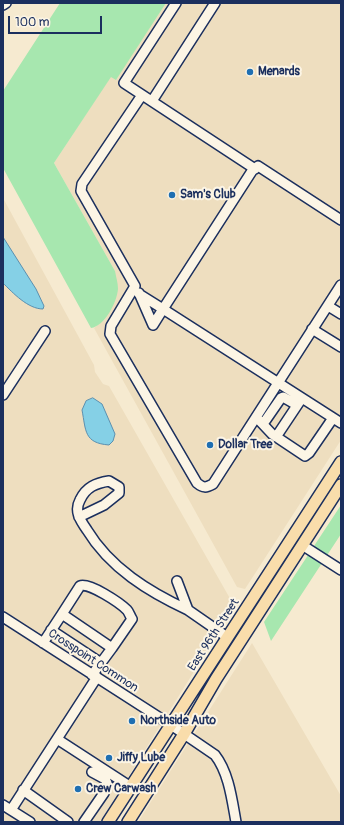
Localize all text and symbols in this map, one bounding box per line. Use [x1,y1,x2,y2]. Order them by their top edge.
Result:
scale bar [10,8,104,34]
text: 100 m [15,15,49,30]
place label: Menards [258,65,300,79]
marker: Menards [245,67,255,77]
place label: Sam's Club [180,188,236,202]
marker: Sam's Club [167,190,177,200]
place label: Dollar Tree [218,438,272,452]
marker: Dollar Tree [205,440,215,450]
street label: East 96th Street [185,596,243,674]
street label: Crosspoint Common [45,626,141,696]
place label: Northside Auto [140,714,216,728]
marker: Northside Auto [127,716,137,726]
place label: Jiffy Lube [117,751,165,765]
marker: Jiffy Lube [104,753,114,763]
place label: Crew Carwash [86,782,156,796]
marker: Crew Carwash [73,784,83,794]

